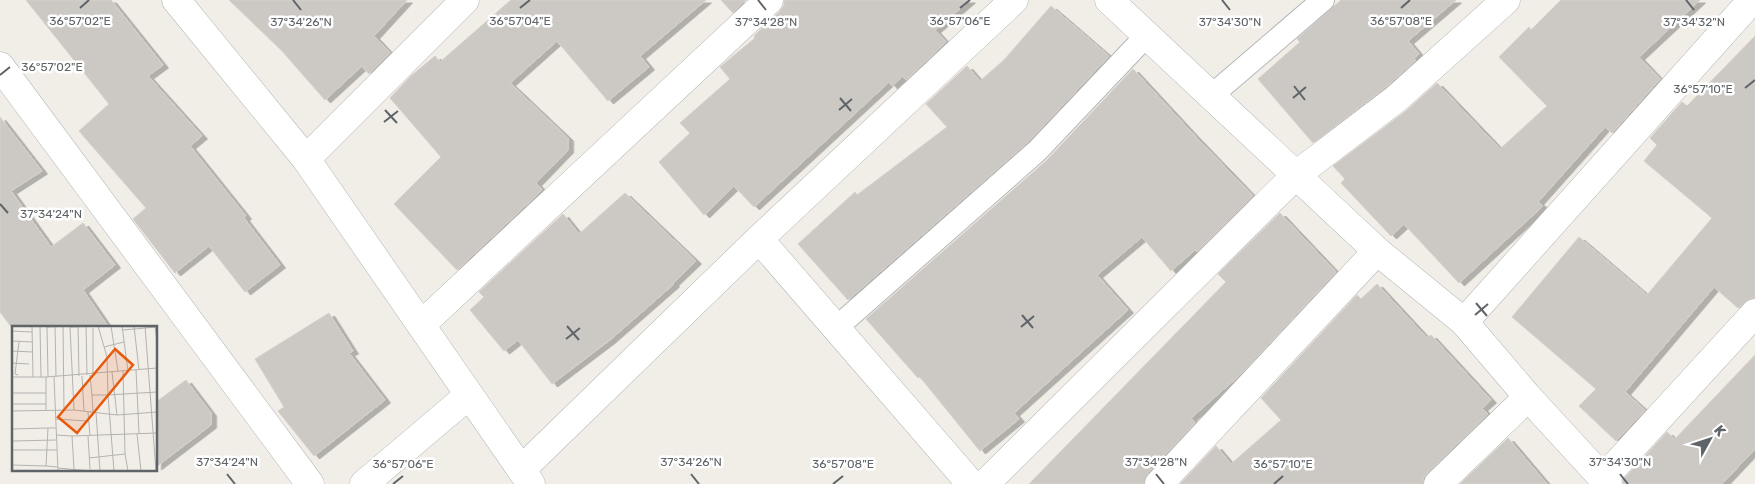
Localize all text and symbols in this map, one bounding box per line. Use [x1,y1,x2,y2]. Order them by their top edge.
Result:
text: 36°57'02"E [49,14,111,28]
text: 36°57'04"E [489,14,551,28]
text: 36°57'06"E [929,14,991,28]
text: 36°57'08"E [1370,14,1432,28]
text: 37°34'26"N [270,15,332,29]
text: 37°34'28"N [735,15,797,29]
text: 37°34'30"N [1199,15,1261,29]
text: 37°34'32"N [1663,15,1725,29]
text: 36°57'02"E [21,60,83,74]
text: 36°57'10"E [1673,82,1733,96]
text: 37°34'24"N [20,207,82,221]
inset map [12,326,158,472]
north arrow [1685,414,1735,464]
text: K [1710,422,1730,441]
text: 37°34'24"N [196,455,258,469]
text: 37°34'26"N [660,455,722,469]
text: 37°34'28"N [1125,455,1187,469]
text: 37°34'30"N [1589,455,1651,469]
text: 36°57'06"E [372,457,434,471]
text: 36°57'08"E [812,457,874,471]
text: 36°57'10"E [1253,457,1313,471]

